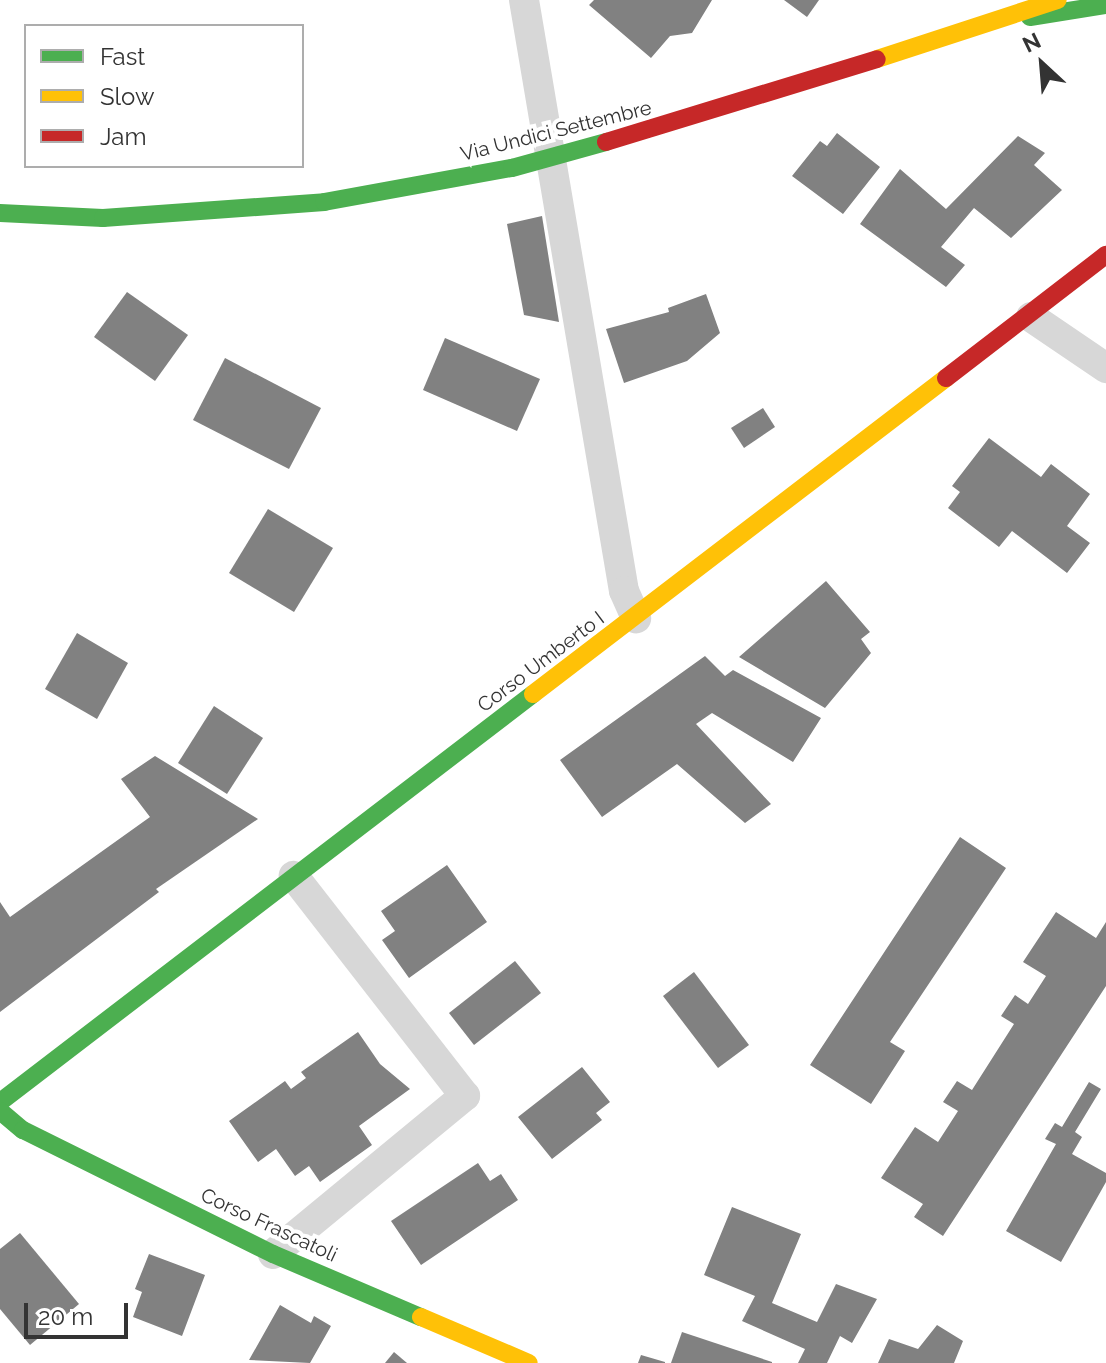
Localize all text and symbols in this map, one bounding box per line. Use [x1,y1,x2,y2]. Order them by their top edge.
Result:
legend [24,24,304,168]
north arrow [1002,24,1082,104]
text: N [1018,27,1045,58]
text: Fast [100,42,145,71]
text: Slow [100,82,154,111]
street label: Via Undici Settembre [458,96,654,166]
text: Jam [100,122,146,151]
street label: Corso Umberto I [473,607,609,717]
street label: Corso Frascatoli [197,1183,341,1267]
scale bar [28,1287,132,1337]
text: 20 m [38,1302,93,1331]

